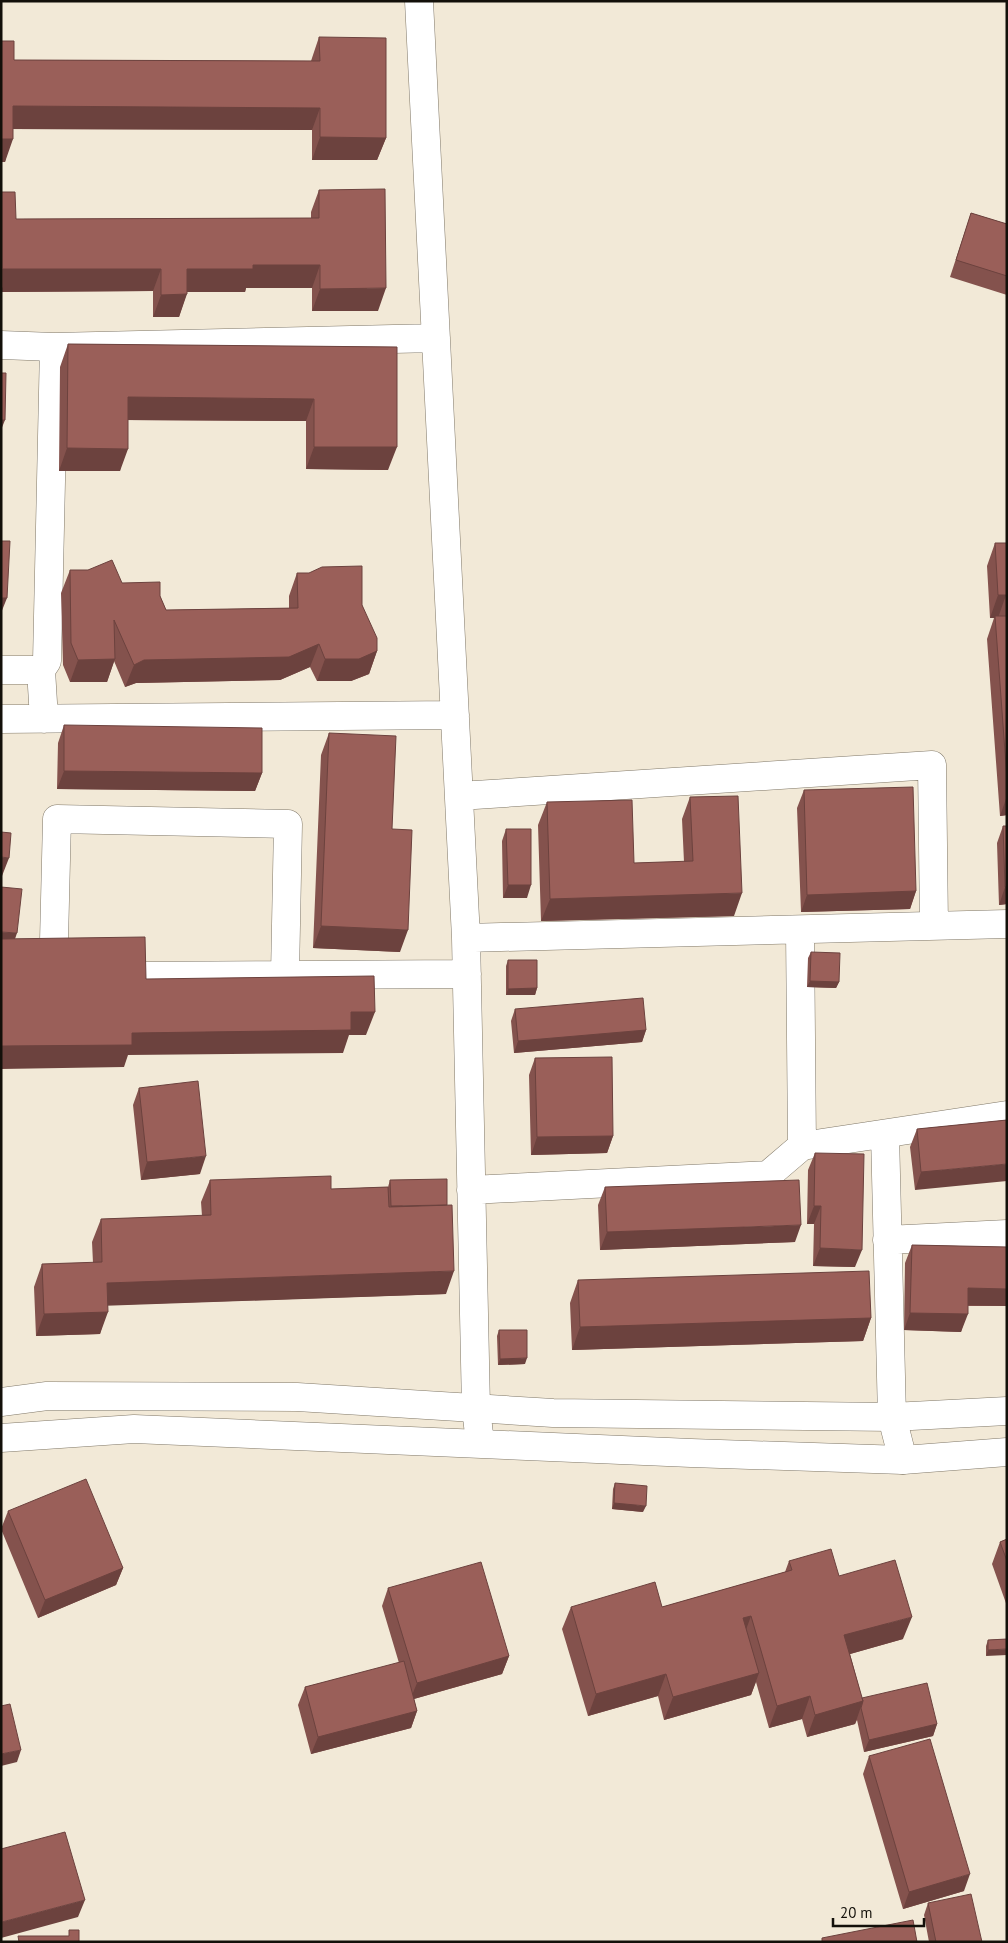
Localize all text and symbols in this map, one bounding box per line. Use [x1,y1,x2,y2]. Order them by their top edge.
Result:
scale bar [833,1896,924,1928]
text: 20 m [840,1903,873,1922]

